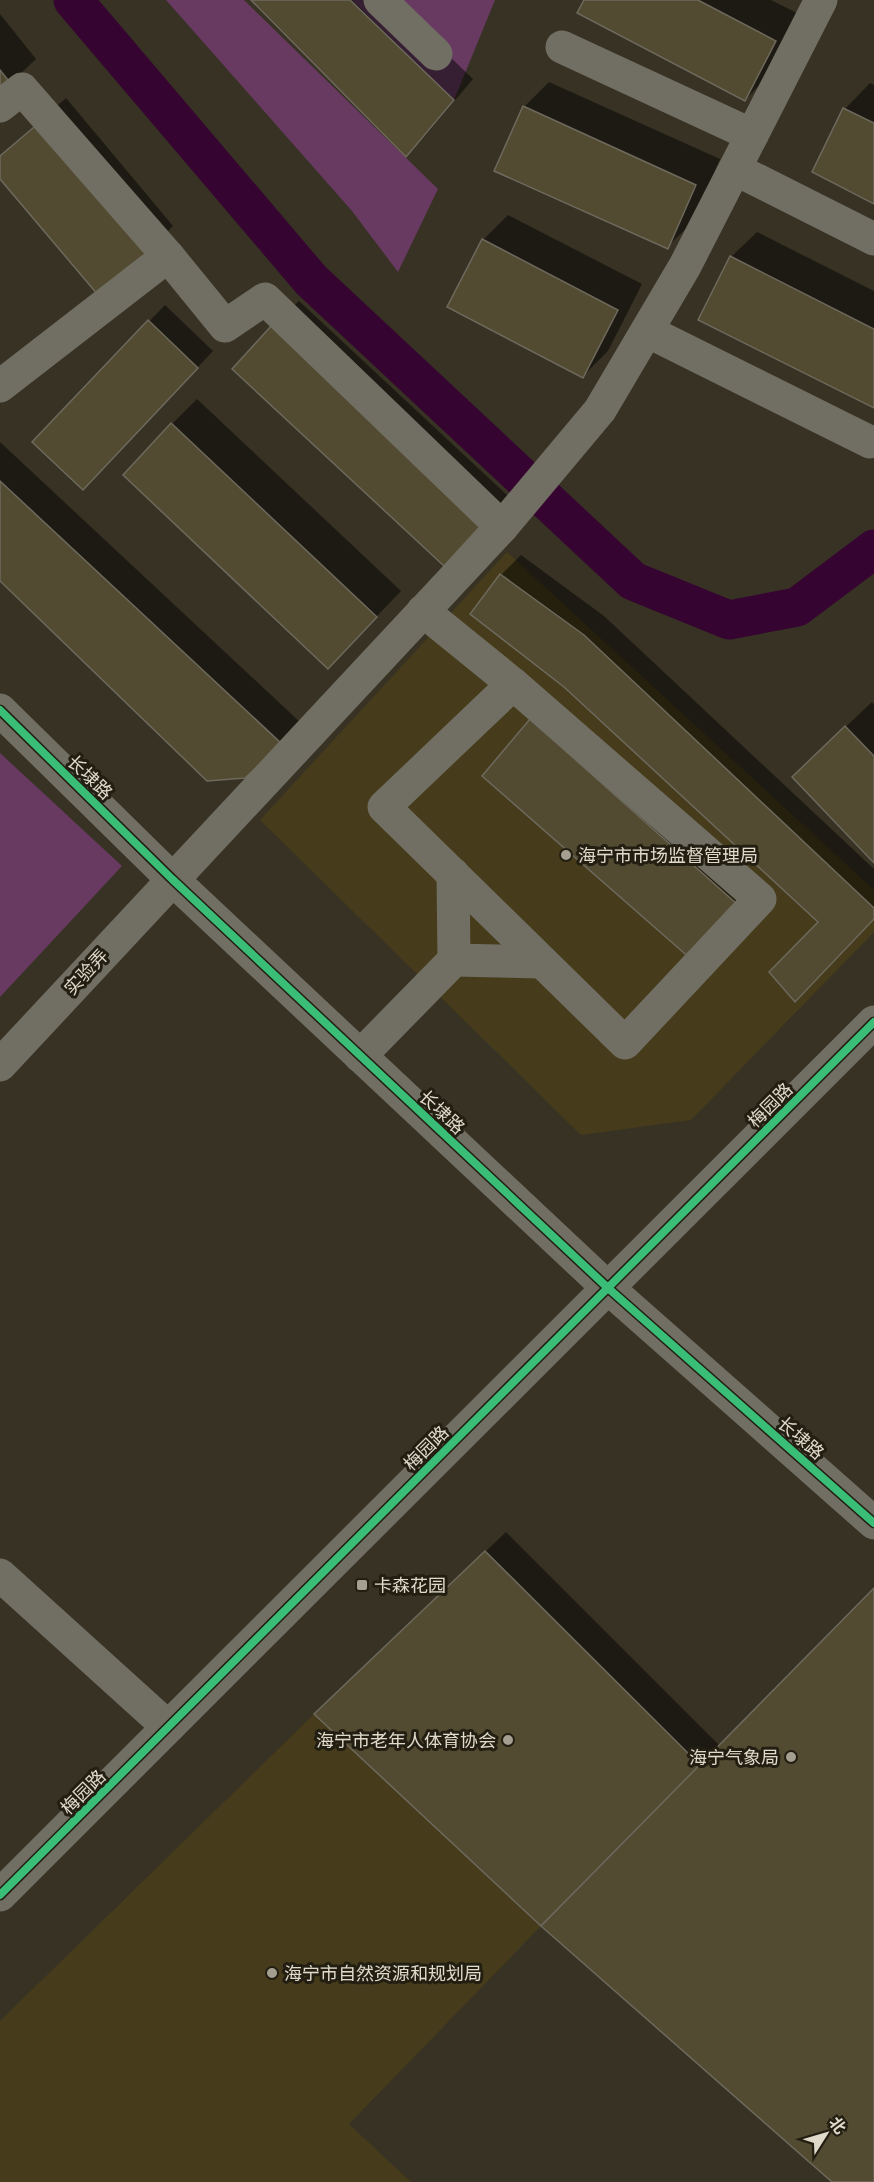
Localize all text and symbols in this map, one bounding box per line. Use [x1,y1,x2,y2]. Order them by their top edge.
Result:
street label: 长埭路 [63,750,117,804]
place label: 海宁市市场监督管理局 [578,844,758,867]
marker: 海宁市市场监督管理局 [559,848,573,862]
street label: 实验弄 [59,944,113,1000]
street label: 梅园路 [743,1078,797,1132]
street label: 长埭路 [414,1085,470,1139]
street label: 长埭路 [773,1412,829,1464]
street label: 梅园路 [399,1421,453,1475]
place label: 卡森花园 [374,1574,446,1597]
marker: 卡森花园 [355,1578,369,1592]
place label: 海宁市老年人体育协会 [316,1729,496,1752]
marker: 海宁市老年人体育协会 [501,1733,515,1747]
place label: 海宁气象局 [689,1746,779,1769]
marker: 海宁气象局 [784,1750,798,1764]
street label: 梅园路 [56,1765,110,1819]
place label: 海宁市自然资源和规划局 [284,1962,482,1985]
marker: 海宁市自然资源和规划局 [265,1966,279,1980]
north arrow [796,2104,856,2164]
text: 北 [825,2113,851,2137]

